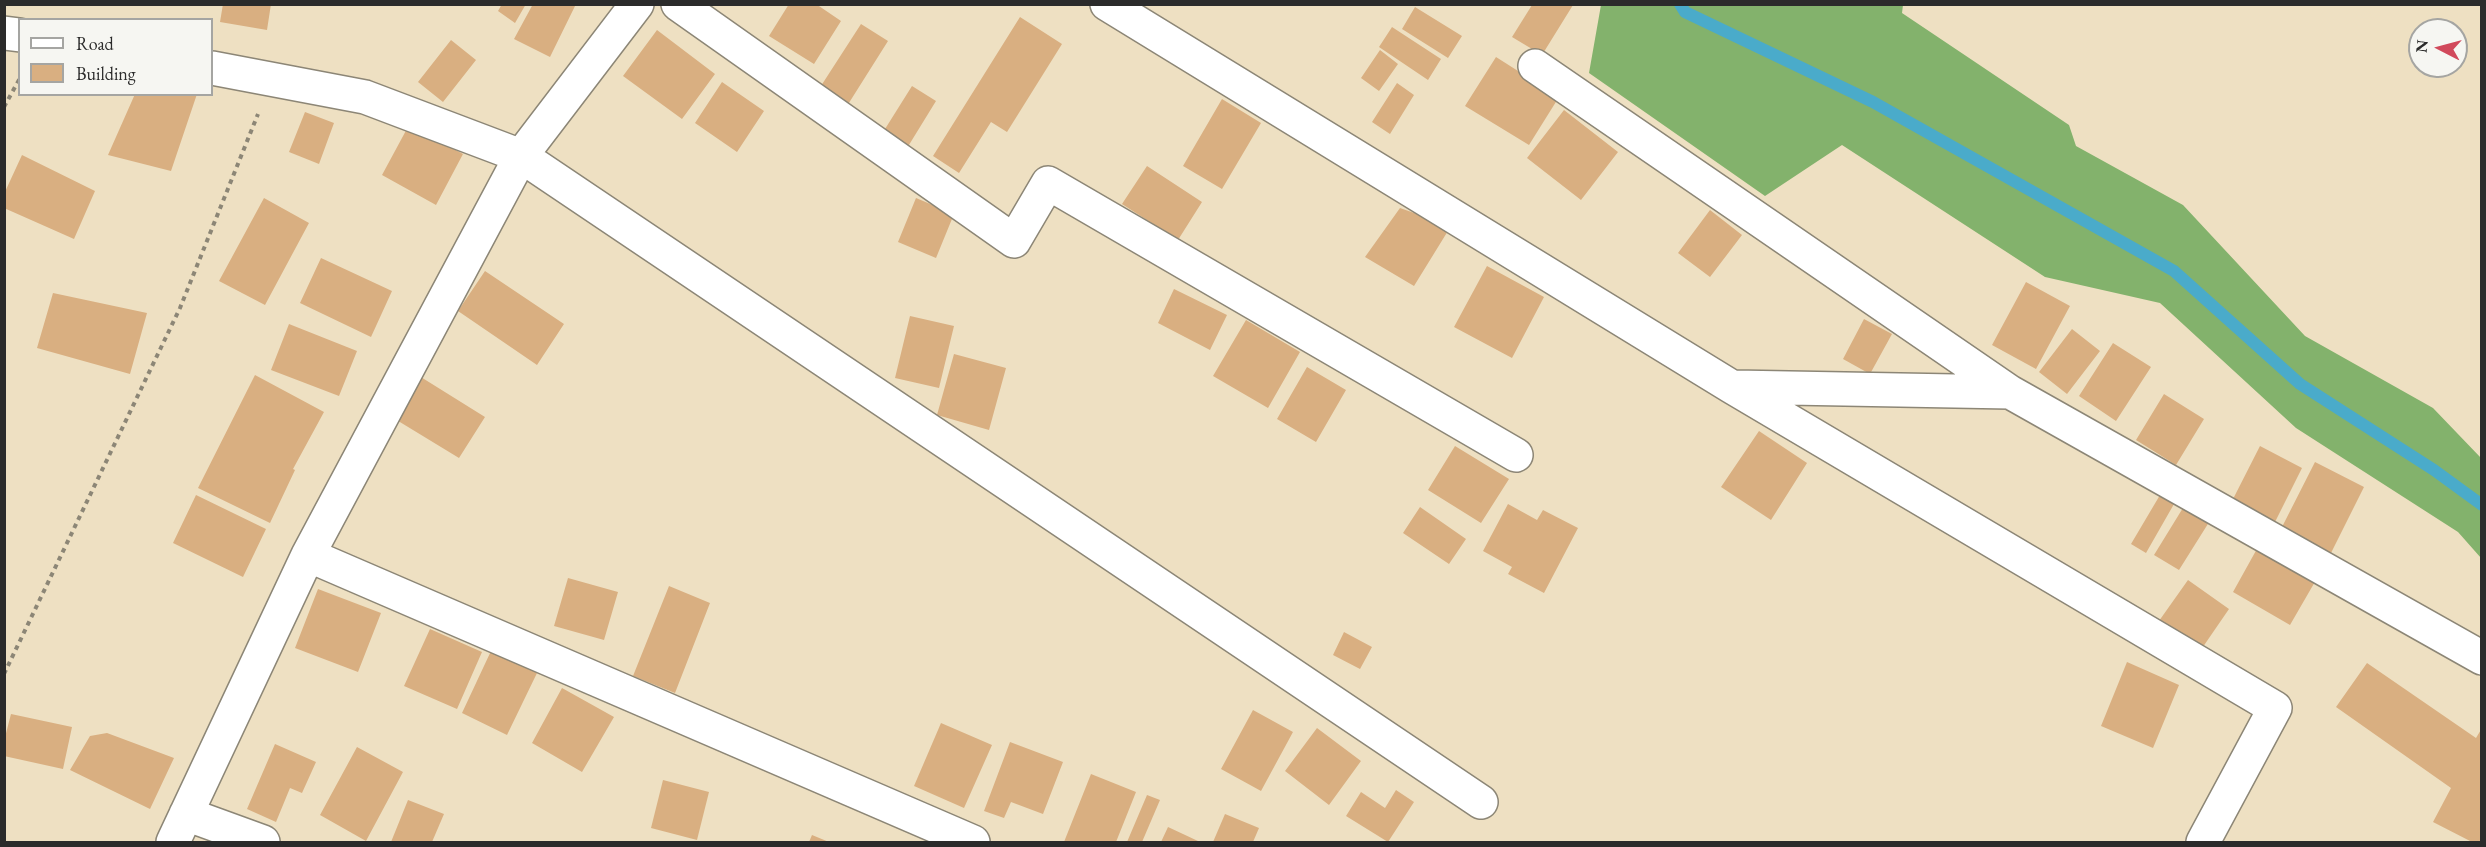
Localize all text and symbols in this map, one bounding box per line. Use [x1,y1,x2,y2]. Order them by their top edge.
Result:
legend [18,18,213,96]
north arrow [2408,18,2468,78]
text: Road [76,32,114,55]
text: N [2410,39,2433,54]
text: Building [76,62,136,85]

